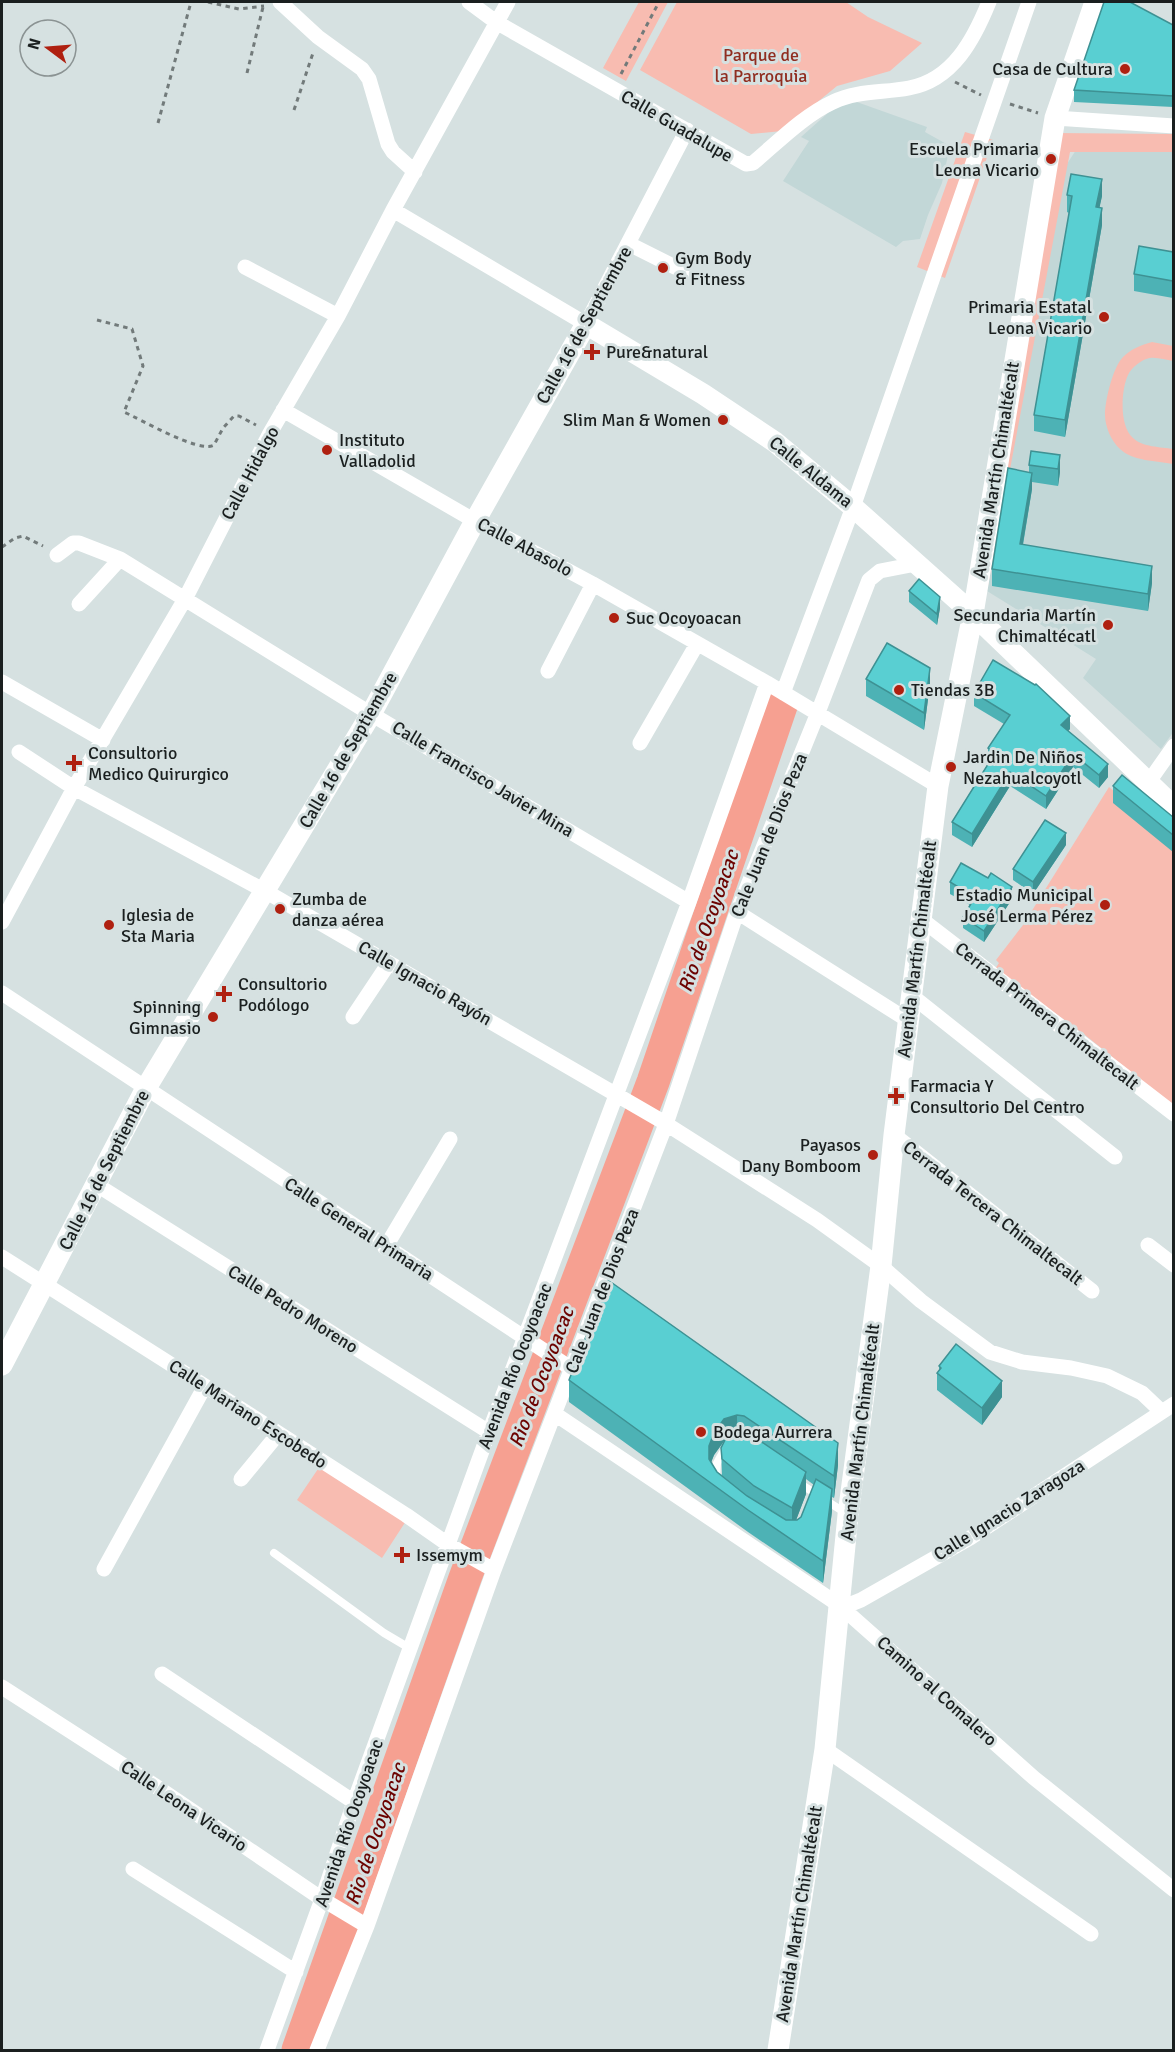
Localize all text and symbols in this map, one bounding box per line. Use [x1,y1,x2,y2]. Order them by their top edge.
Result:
north arrow [18,18,78,78]
text: N [23,36,46,52]
park label: Parque de la Parroquia [715,44,807,87]
place label: Casa de Cultura [992,58,1113,80]
marker: Casa de Cultura [1118,62,1132,76]
street label: Calle Guadalupe [617,85,737,167]
place label: Escuela Primaria Leona Vicario [909,138,1039,181]
marker: Escuela Primaria Leona Vicario [1044,152,1058,166]
street label: Calle 16 de Septiembre [531,242,637,408]
place label: Gym Body & Fitness [675,247,752,290]
marker: Gym Body & Fitness [656,261,670,275]
place label: Primaria Estatal Leona Vicario [968,296,1092,339]
marker: Primaria Estatal Leona Vicario [1097,310,1111,324]
place label: Pure&natural [606,341,708,363]
marker: Pure&natural [583,343,601,361]
street label: Avenida Martín Chimaltécalt [968,360,1024,580]
place label: Slim Man & Women [563,409,711,431]
marker: Slim Man & Women [716,413,730,427]
street label: Calle Hidalgo [216,422,284,524]
place label: Instituto Valladolid [339,429,416,472]
street label: Calle Aldama [765,432,857,512]
marker: Instituto Valladolid [320,443,334,457]
street label: Calle Abasolo [474,513,576,581]
place label: Secundaria Martín Chimaltécatl [953,604,1096,647]
place label: Suc Ocoyoacan [626,607,742,629]
marker: Suc Ocoyoacan [607,611,621,625]
marker: Secundaria Martín Chimaltécatl [1101,618,1115,632]
street label: Calle 16 de Septiembre [294,668,402,832]
place label: Tiendas 3B [911,679,995,701]
marker: Tiendas 3B [892,683,906,697]
street label: Calle Francisco Javier Mina [388,716,578,842]
place label: Consultorio Medico Quirurgico [88,742,229,785]
place label: Jardin De Niños Nezahualcoyotl [963,746,1083,789]
street label: Cale Juan de Dios Peza [726,750,812,920]
marker: Consultorio Medico Quirurgico [65,754,83,772]
marker: Jardin De Niños Nezahualcoyotl [944,760,958,774]
street label: Avenida Martín Chimaltécalt [893,839,941,1059]
water label: Rio de Ocoyoacac [673,846,745,995]
place label: Estadio Municipal José Lerma Pérez [955,884,1093,927]
place label: Zumba de danza aérea [292,888,384,931]
marker: Estadio Municipal José Lerma Pérez [1098,898,1112,912]
marker: Zumba de danza aérea [273,902,287,916]
place label: Iglesia de Sta Maria [121,904,195,947]
marker: Iglesia de Sta Maria [102,918,116,932]
street label: Calle Ignacio Rayón [354,936,496,1030]
street label: Cerrada Primera Chimaltecalt [951,937,1143,1095]
place label: Consultorio Podólogo [238,973,327,1016]
marker: Consultorio Podólogo [215,985,233,1003]
place label: Spinning Gimnasio [129,996,201,1039]
marker: Spinning Gimnasio [206,1010,220,1024]
place label: Farmacia Y Consultorio Del Centro [910,1075,1085,1118]
street label: Calle 16 de Septiembre [54,1086,154,1254]
marker: Farmacia Y Consultorio Del Centro [887,1087,905,1105]
place label: Payasos Dany Bomboom [741,1134,861,1177]
street label: Cerrada Tercera Chimaltecalt [899,1136,1087,1290]
marker: Payasos Dany Bomboom [866,1148,880,1162]
street label: Calle General Primaria [280,1173,438,1285]
street label: Cale Juan de Dios Peza [560,1205,644,1377]
street label: Calle Pedro Moreno [224,1260,362,1358]
street label: Avenida Río Ocoyoacac [473,1280,557,1452]
water label: Rio de Ocoyoacac [503,1302,580,1451]
street label: Avenida Martín Chimaltécalt [836,1322,884,1542]
street label: Calle Mariano Escobedo [165,1355,331,1473]
place label: Bodega Aurrera [713,1421,833,1443]
marker: Bodega Aurrera [694,1425,708,1439]
street label: Calle Ignacio Zaragoza [929,1455,1089,1565]
place label: Issemym [416,1544,483,1566]
marker: Issemym [393,1546,411,1564]
street label: Camino al Comalero [872,1631,1002,1751]
street label: Avenida Río Ocoyoacac [310,1736,388,1910]
street label: Calle Leona Vicario [117,1756,251,1856]
water label: Rio de Ocoyoacac [340,1759,412,1908]
street label: Avenida Martín Chimaltécalt [771,1804,827,2024]

